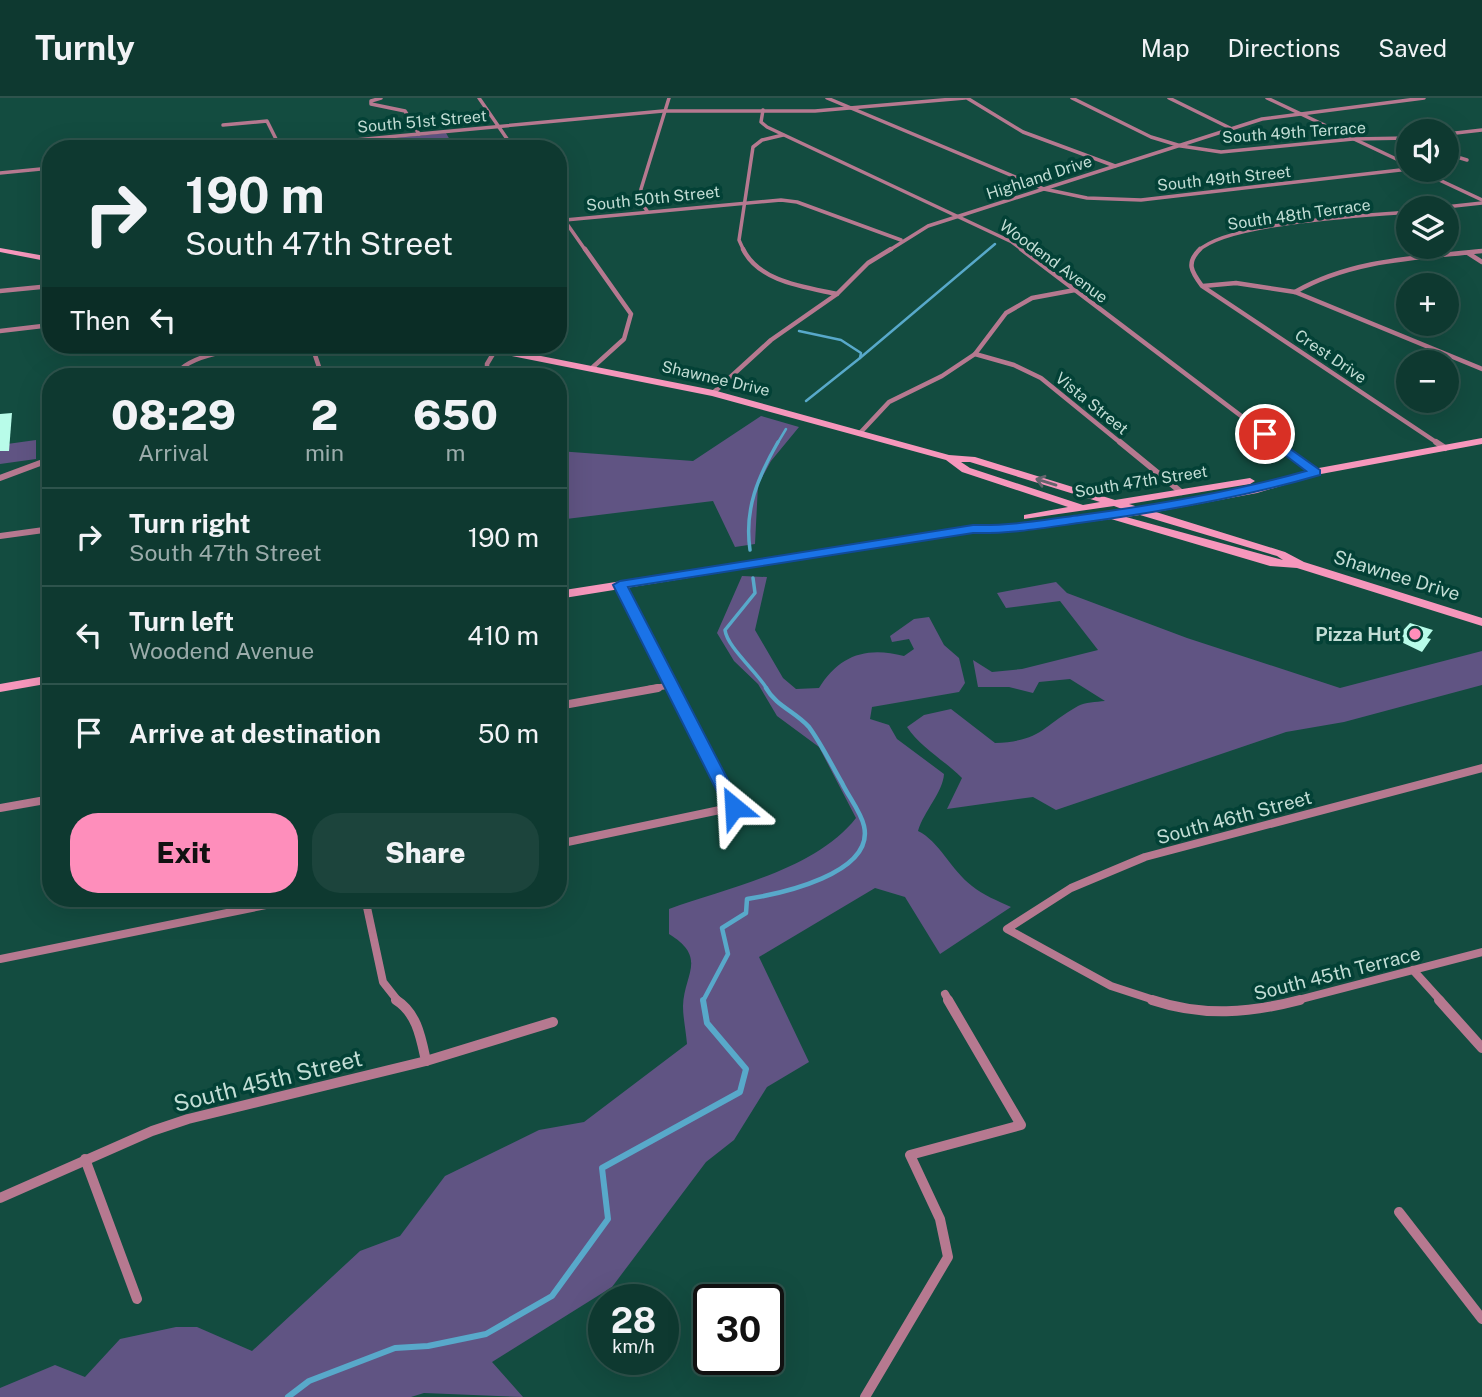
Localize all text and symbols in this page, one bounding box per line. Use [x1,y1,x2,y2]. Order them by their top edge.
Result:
text: Turnly [35,29,135,67]
text: Map [1141,34,1190,62]
text: Directions [1228,34,1340,62]
text: Saved [1378,34,1447,62]
street label: South 51st Street [357,106,488,137]
street label: South 49th Terrace [1222,118,1367,147]
map controls [1396,119,1459,413]
button: sound [1396,119,1459,182]
street label: Highland Drive [984,151,1094,203]
street label: South 49th Street [1156,162,1292,195]
text: 190 m [185,166,325,224]
icon: right [70,168,161,259]
street label: South 50th Street [585,182,721,215]
street label: South 48th Terrace [1226,195,1372,234]
button: layers [1396,196,1459,259]
street label: Woodend Avenue [996,216,1111,307]
text: South 47th Street [185,225,453,262]
button: + [1396,273,1459,336]
icon: left [144,301,182,339]
text: Then [70,305,130,336]
street label: Crest Drive [1291,325,1370,387]
button: − [1396,350,1459,413]
street label: Shawnee Drive [660,357,772,400]
street label: Vista Street [1051,368,1132,439]
text: 08:29 [111,390,236,439]
text: 2 [311,390,338,439]
text: 650 [413,390,498,439]
pin [1235,404,1295,464]
icon: arrive [1246,415,1284,453]
text: Arrival [138,439,209,466]
text: min [305,439,344,466]
text: m [446,439,465,466]
street label: South 47th Street [1073,462,1209,501]
one-way arrow [1036,475,1058,487]
text: Turn right [129,508,251,539]
icon: right [70,518,108,556]
text: 190 m [468,522,539,553]
text: South 47th Street [129,539,322,566]
street label: Shawnee Drive [1331,545,1463,605]
text: Turn left [129,606,234,637]
icon: left [70,616,108,654]
text: 410 m [467,620,539,651]
place label: Pizza Hut [1315,623,1401,645]
marker: Pizza Hut [1407,626,1423,642]
text: Woodend Avenue [129,637,314,664]
icon: arrive [70,714,108,752]
text: Arrive at destination [129,718,381,749]
text: 50 m [478,718,539,749]
position arrow [697,770,771,844]
street label: South 46th Street [1154,786,1314,848]
button: Exit [70,813,298,893]
button: Share [312,813,539,893]
street label: South 45th Terrace [1251,942,1423,1004]
street label: South 45th Street [171,1044,365,1117]
speed limit sign: 30 [693,1284,784,1375]
text: 28 [611,1300,656,1341]
text: km/h [612,1336,655,1357]

